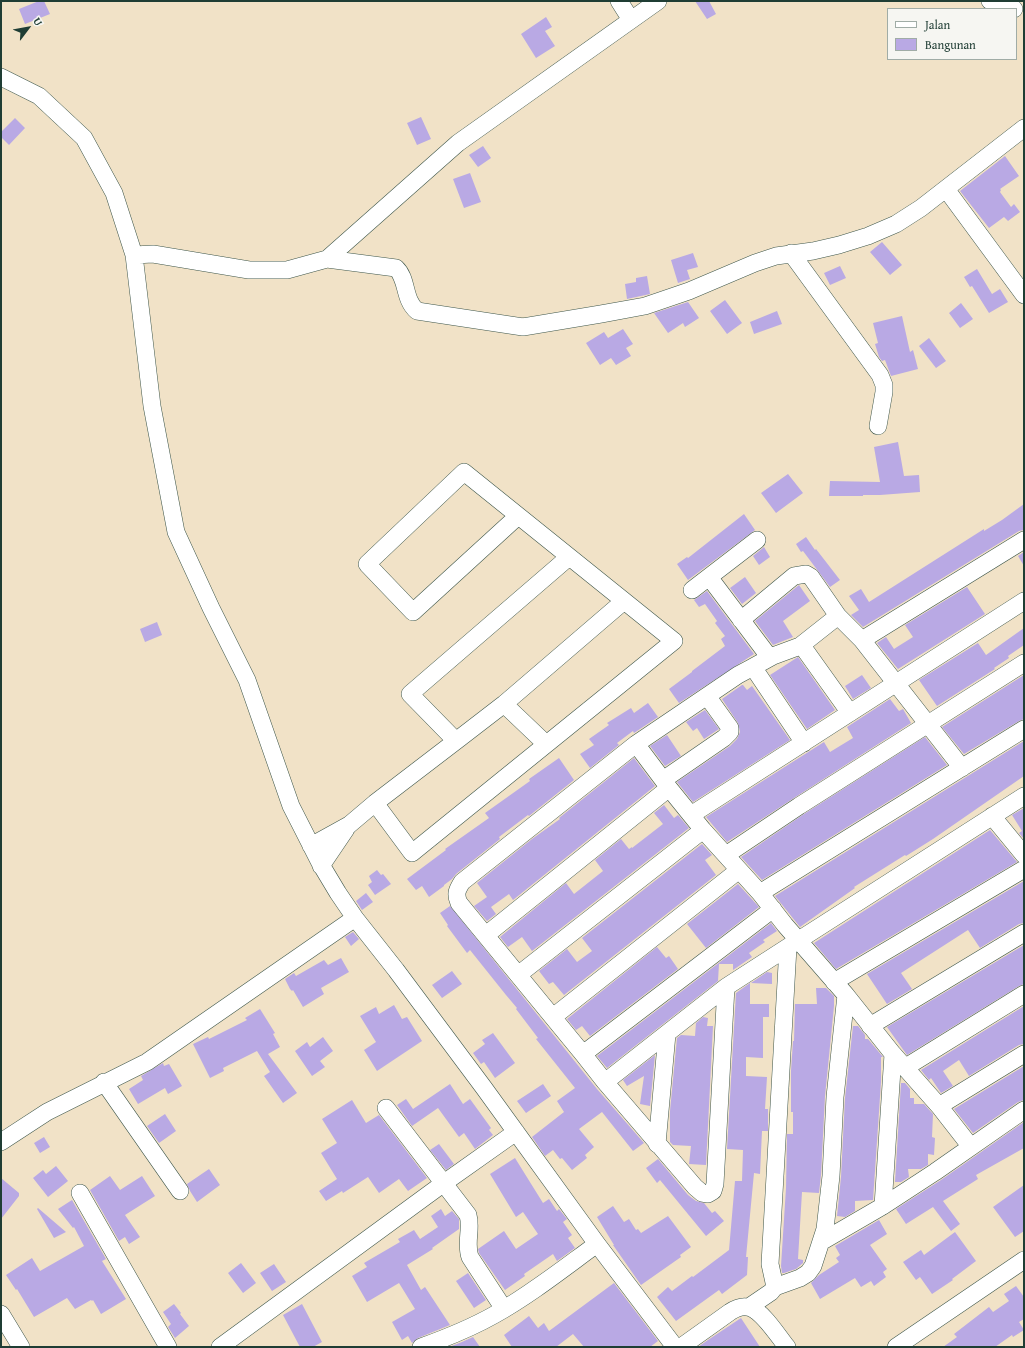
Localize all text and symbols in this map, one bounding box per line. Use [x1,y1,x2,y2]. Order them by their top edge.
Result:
north arrow [8,8,48,48]
legend [887,8,1017,60]
text: U [29,14,47,29]
text: Jalan [925,16,950,33]
text: Bangunan [925,36,976,53]

